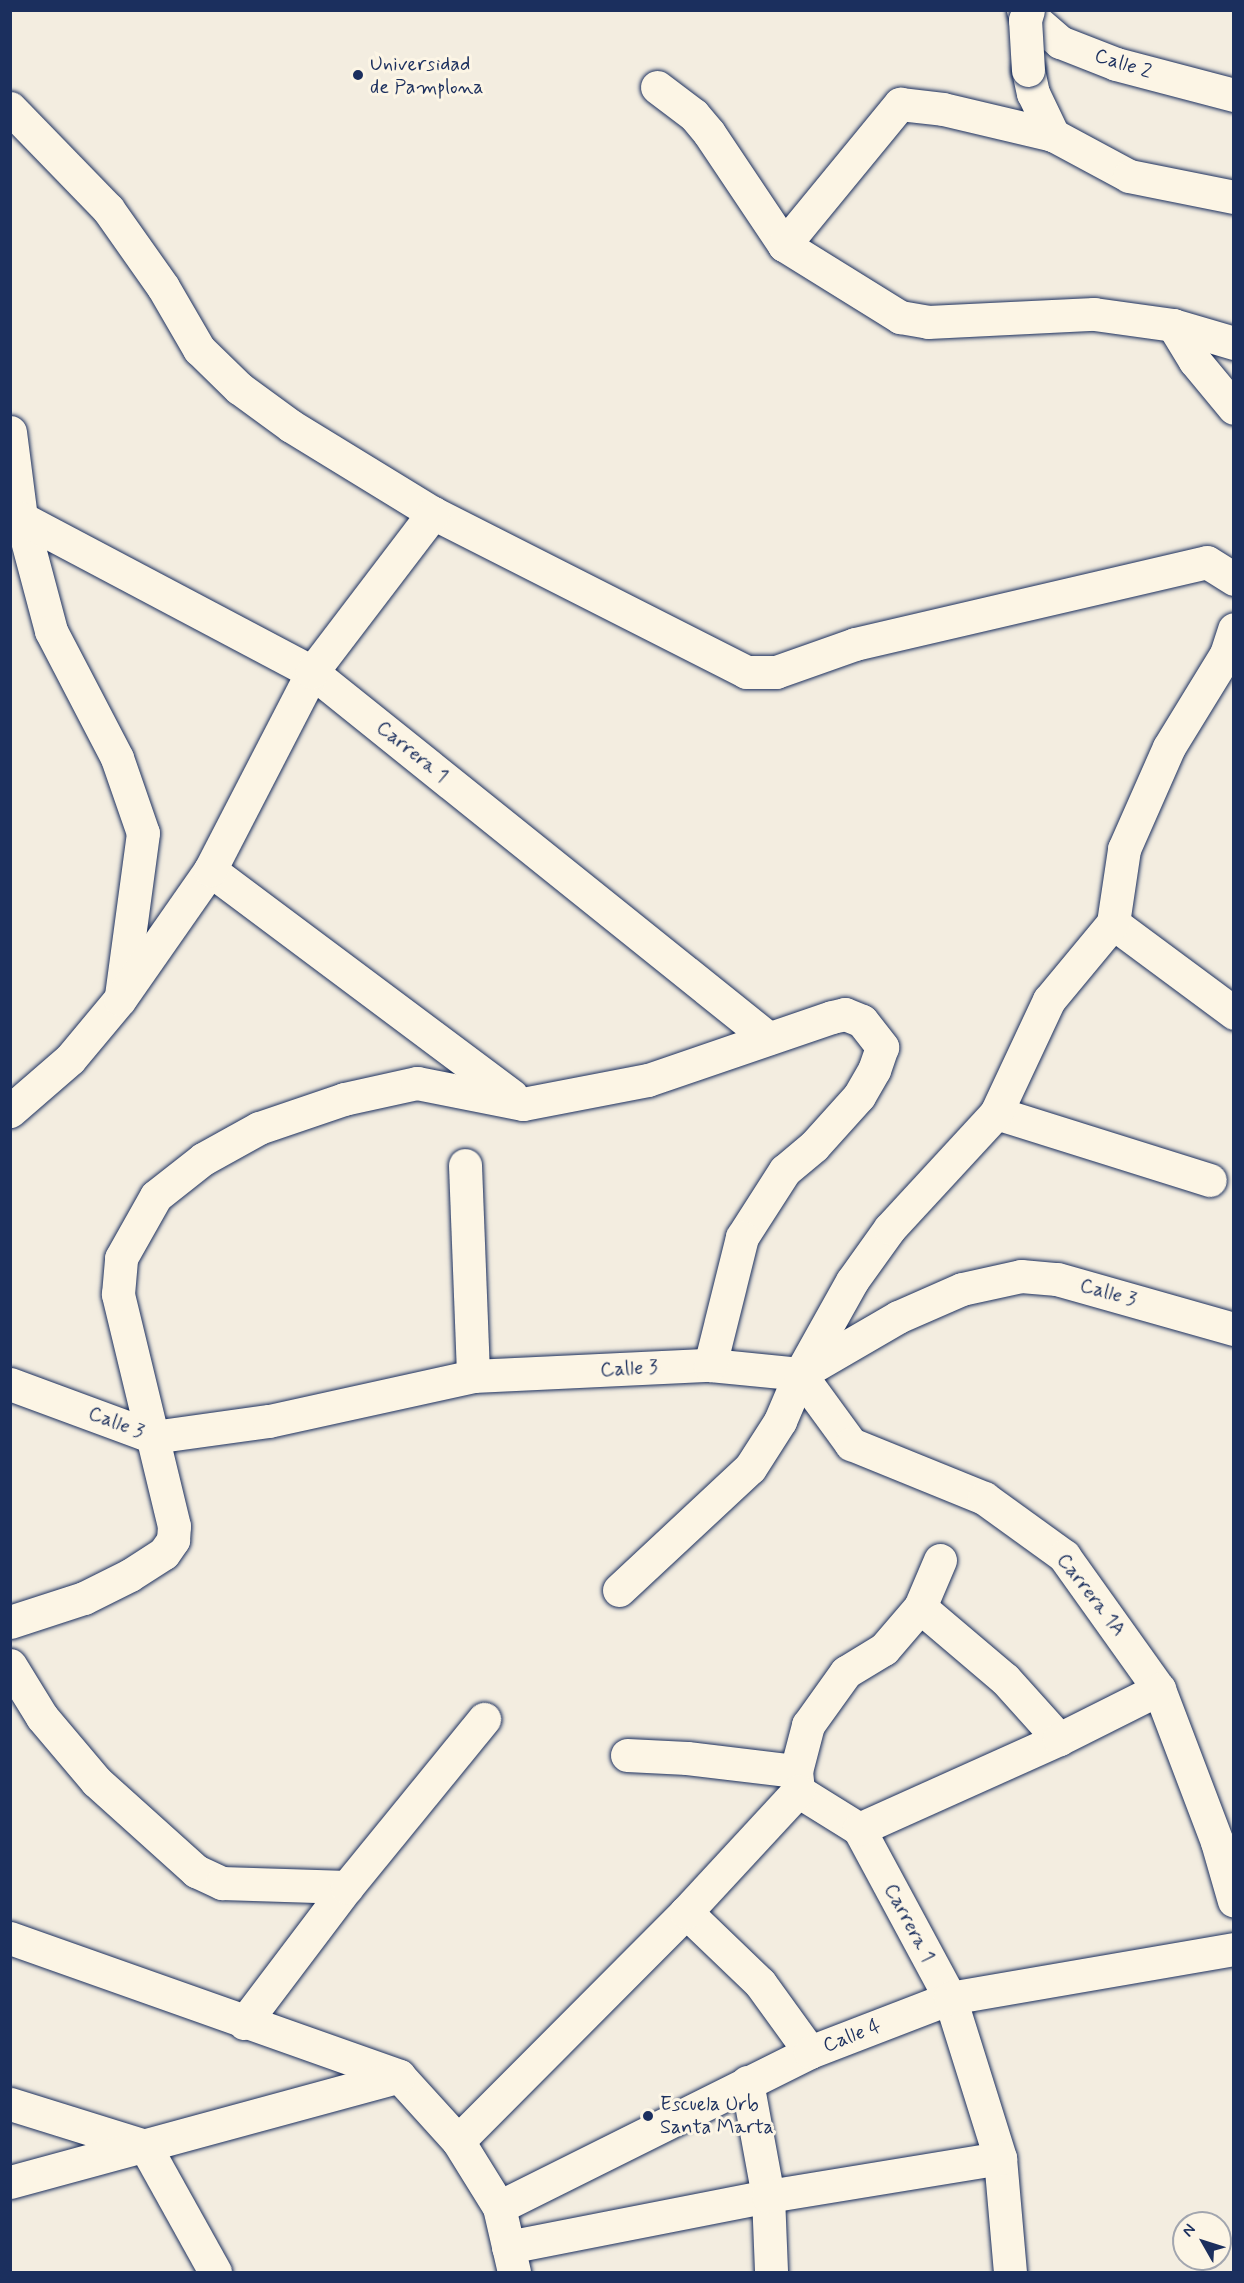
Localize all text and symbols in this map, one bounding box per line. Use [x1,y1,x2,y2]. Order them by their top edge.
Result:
street label: Calle 2 [1092,44,1154,84]
place label: Universidad de Pamplona [370,52,478,99]
marker: Universidad de Pamplona [351,68,365,82]
street label: Carrera 1 [371,716,453,788]
street label: Calle 3 [1077,1274,1139,1312]
street label: Calle 3 [600,1356,658,1382]
street label: Calle 3 [85,1402,147,1444]
street label: Carrera 1A [1051,1549,1131,1641]
street label: Carrera 1 [878,1880,940,1966]
street label: Calle 4 [820,2014,884,2058]
place label: Escuela Urb Santa Marta [660,2092,772,2139]
marker: Escuela Urb Santa Marta [641,2109,655,2123]
north arrow [1172,2211,1232,2271]
text: N [1178,2220,1201,2241]

